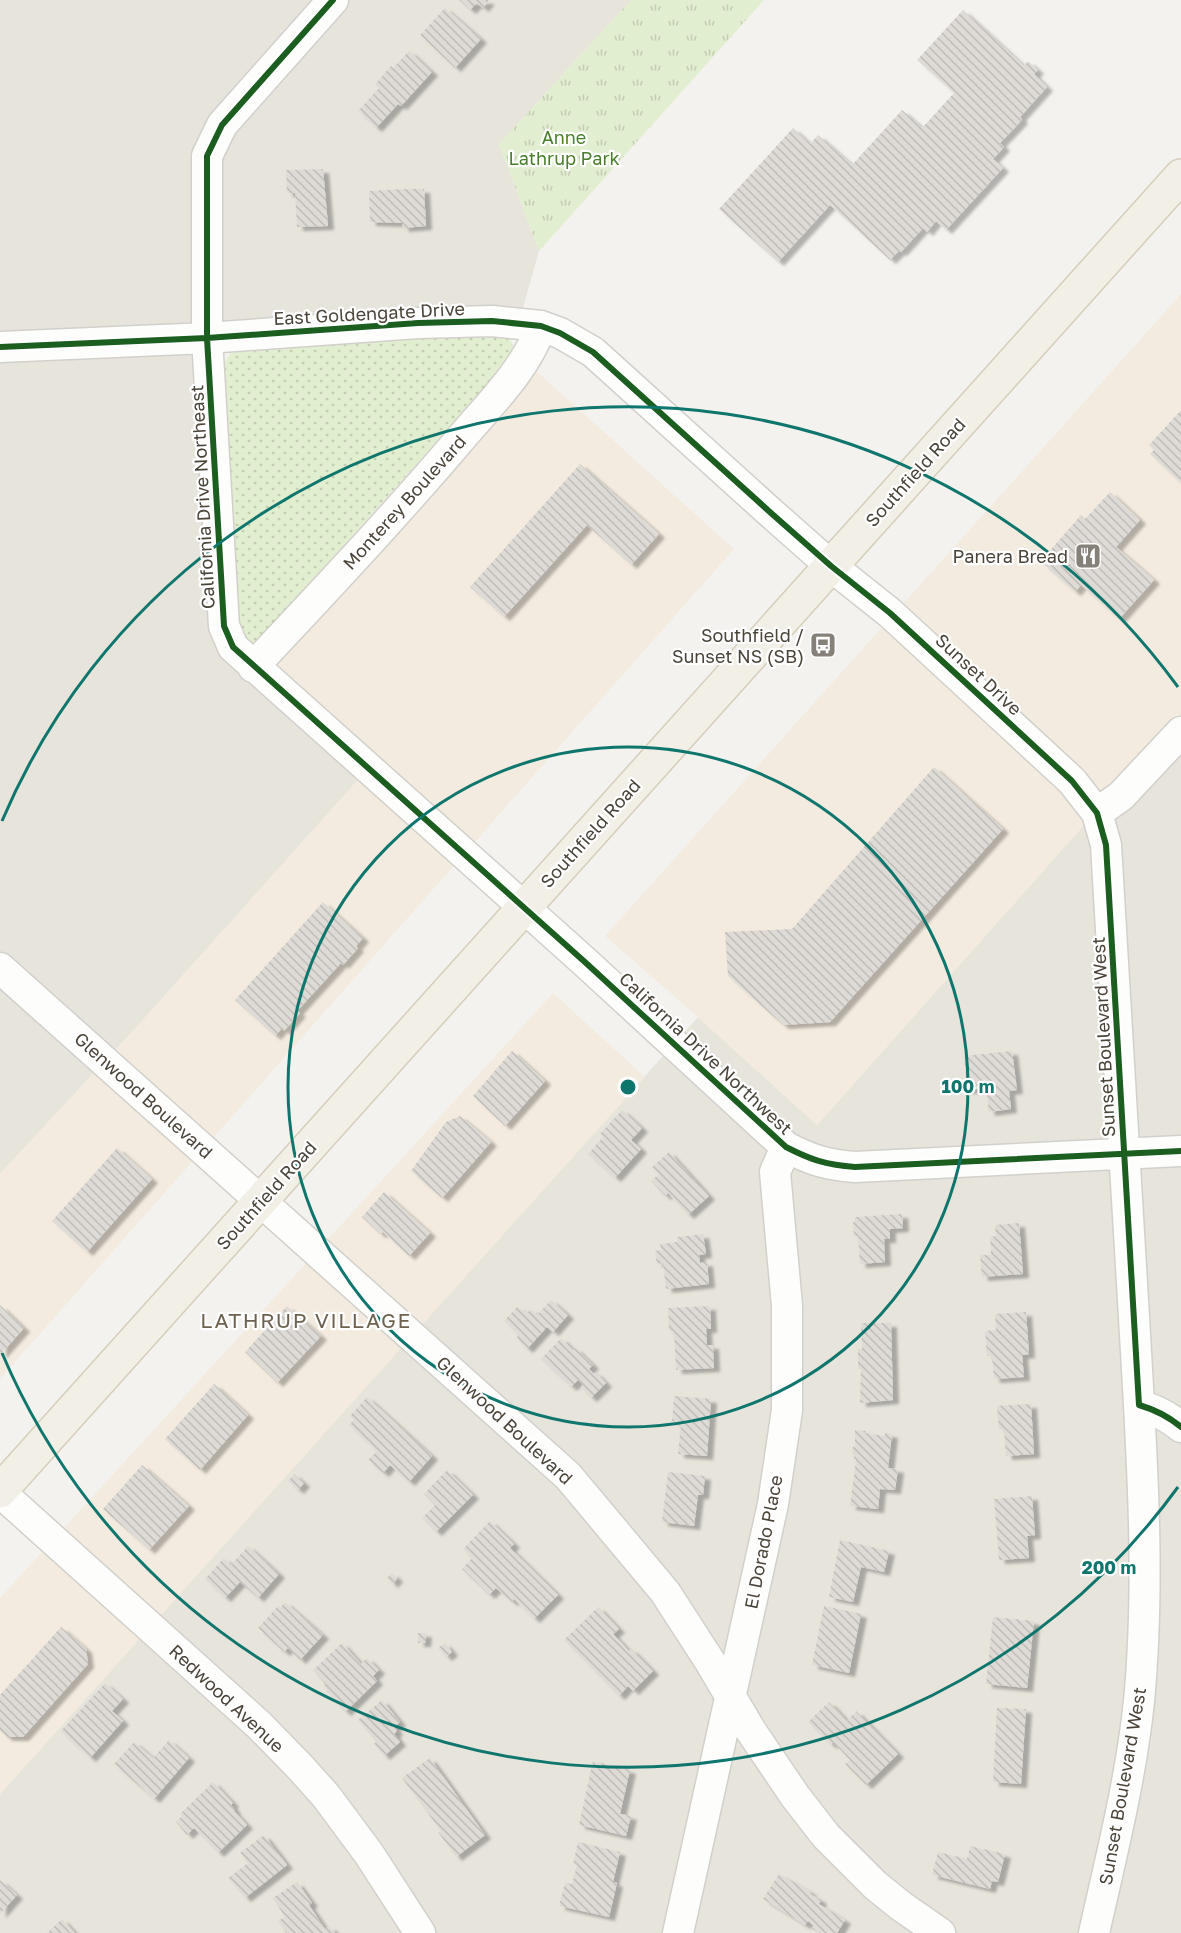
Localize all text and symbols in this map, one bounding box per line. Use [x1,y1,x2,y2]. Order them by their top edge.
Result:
park label: Anne Lathrup Park [508,126,620,169]
street label: East Goldengate Drive [273,297,465,329]
street label: California Drive Northeast [185,384,219,610]
street label: Southfield Road [860,413,970,531]
street label: Monterey Boulevard [338,430,470,574]
restaurant icon: Panera Bread [1073,541,1103,571]
place label: Panera Bread [953,545,1068,567]
place label: Southfield / Sunset NS (SB) [672,624,804,667]
street label: Sunset Drive [931,629,1027,719]
bus stop icon: Southfield / Sunset NS (SB) [808,630,838,660]
street label: Southfield Road [535,774,645,892]
street label: Sunset Boulevard West [1087,936,1119,1138]
street label: California Drive Northwest [615,967,797,1139]
street label: Glenwood Boulevard [70,1027,218,1163]
text: 100 m [942,1075,994,1097]
centre of rings [618,1077,638,1097]
street label: Southfield Road [211,1136,321,1254]
district label: LATHRUP VILLAGE [200,1307,412,1333]
street label: Glenwood Boulevard [432,1351,578,1489]
street label: El Dorado Place [739,1473,787,1611]
text: 200 m [1082,1556,1136,1578]
street label: Redwood Avenue [165,1639,289,1757]
street label: Sunset Boulevard West [1094,1685,1150,1887]

